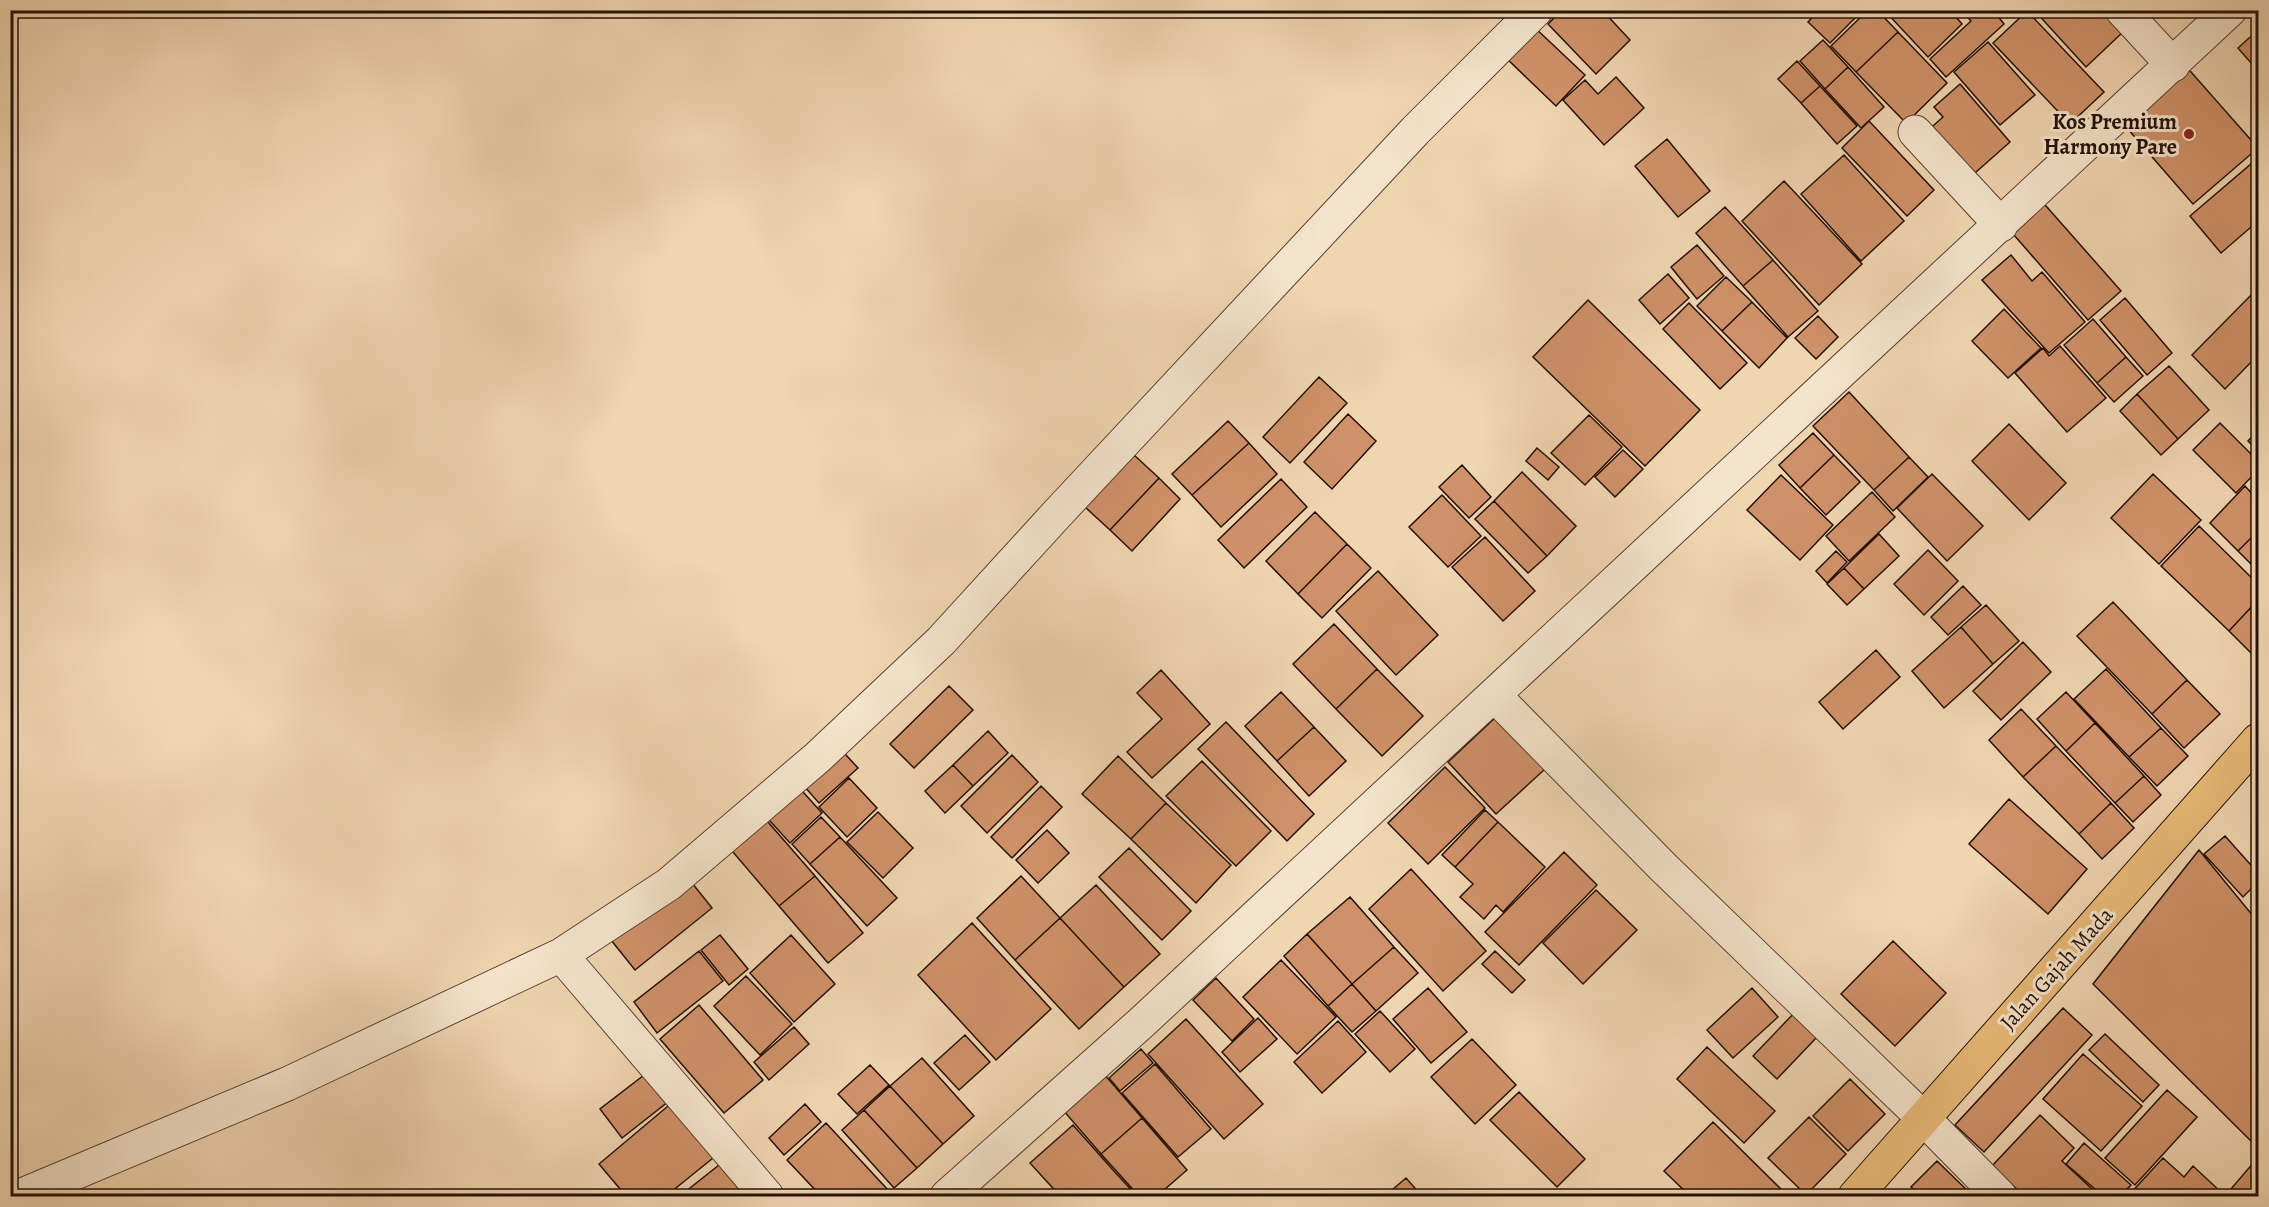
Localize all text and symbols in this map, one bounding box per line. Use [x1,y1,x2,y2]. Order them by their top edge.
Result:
place label: Kos Premium Harmony Pare [2044,107,2177,162]
marker: Kos Premium Harmony Pare [2182,127,2196,141]
street label: Jalan Gajah Mada [1993,900,2121,1037]

